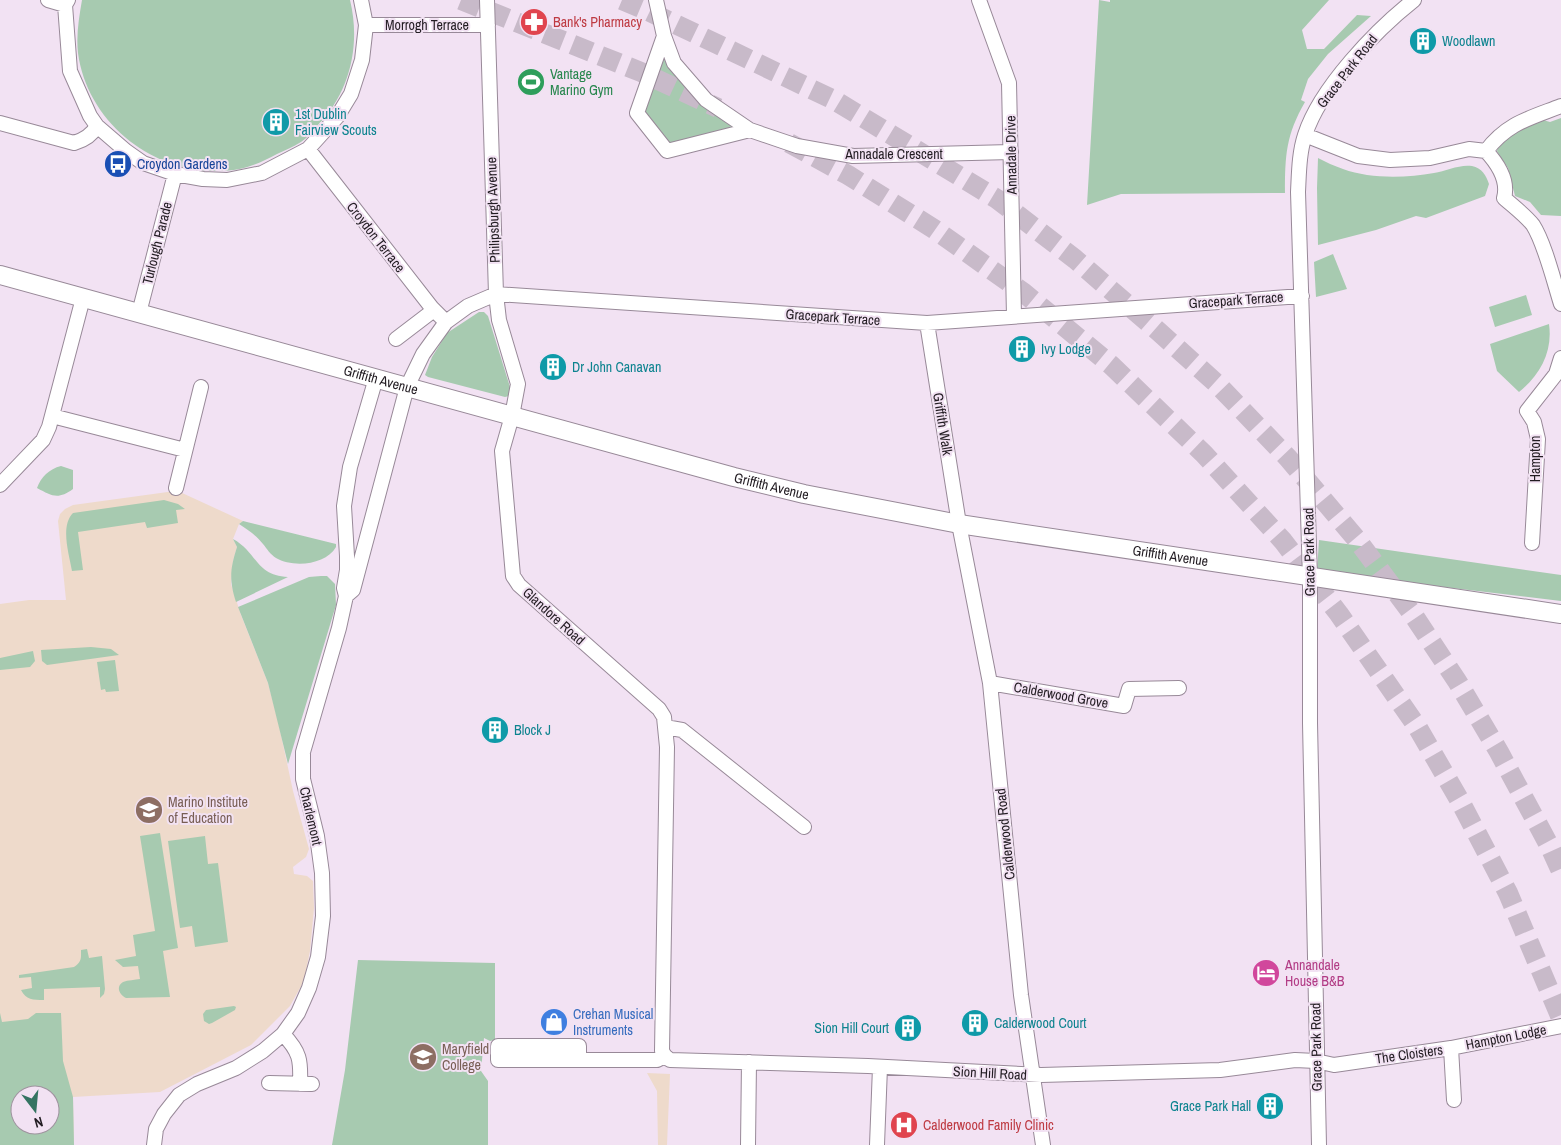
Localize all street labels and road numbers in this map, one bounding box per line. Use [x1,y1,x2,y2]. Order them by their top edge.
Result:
street label: Morrogh Terrace [385,16,469,34]
street label: Grace Park Road [1313,31,1381,111]
street label: Annadale Drive [1001,115,1021,196]
street label: Annadale Crescent [844,145,943,163]
street label: Philipsburgh Avenue [482,157,504,263]
street label: Croydon Terrace [343,198,409,276]
street label: Turlough Parade [138,200,176,286]
street label: Gracepark Terrace [1188,288,1284,312]
street label: Gracepark Terrace [785,305,881,329]
street label: Griffith Avenue [342,361,420,399]
street label: Griffith Walk [929,391,957,457]
street label: Hampton [1526,436,1544,482]
street label: Griffith Avenue [732,468,810,504]
street label: Grace Park Road [1299,507,1319,597]
street label: Griffith Avenue [1131,541,1210,570]
street label: Glandore Road [519,583,589,649]
street label: Calderwood Grove [1012,678,1110,712]
street label: Charlemont [296,785,326,847]
street label: Calderwood Road [991,787,1019,881]
street label: Grace Park Road [1306,1002,1326,1092]
street label: Hampton Lodge [1464,1020,1548,1054]
street label: The Cloisters [1374,1040,1444,1068]
street label: Sion Hill Road [953,1062,1027,1084]

